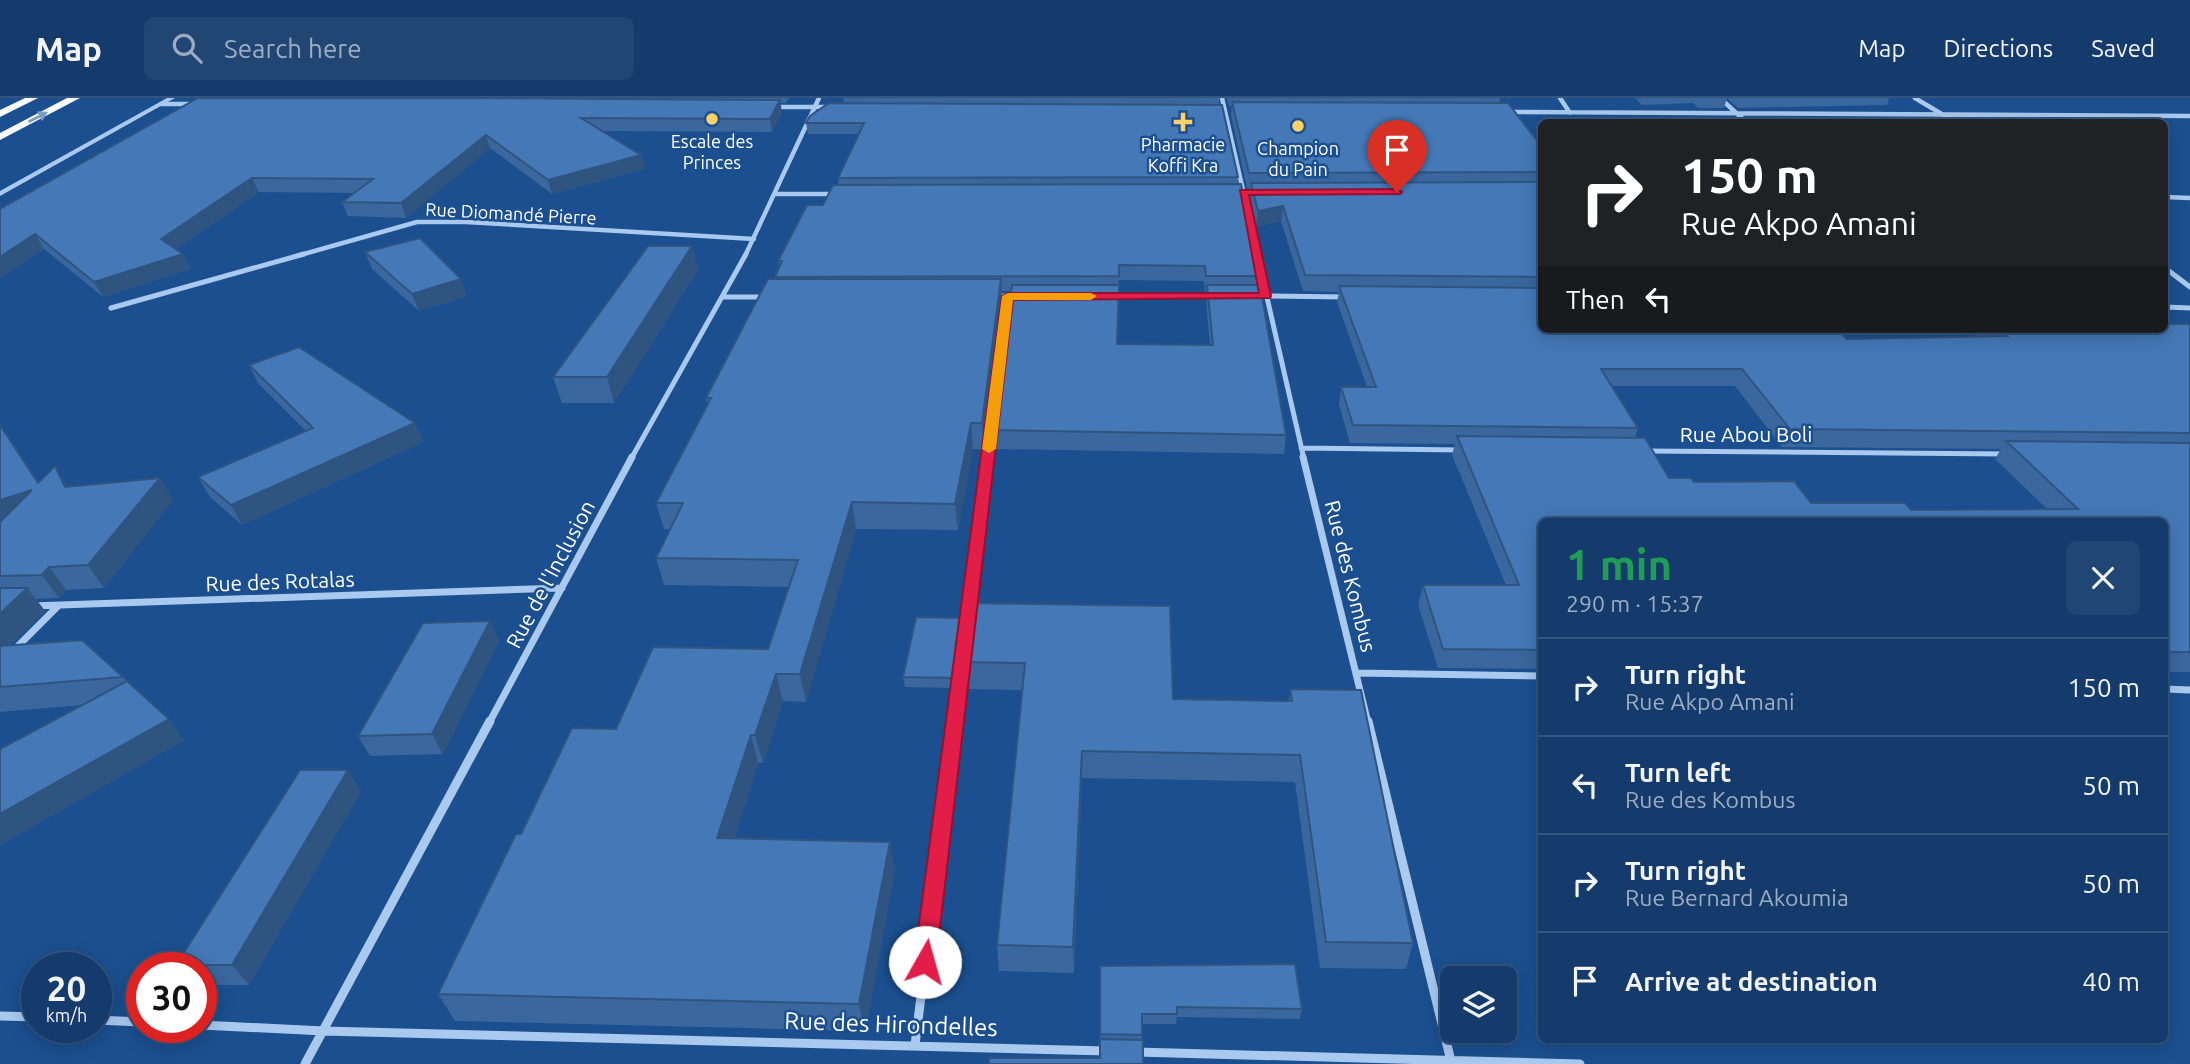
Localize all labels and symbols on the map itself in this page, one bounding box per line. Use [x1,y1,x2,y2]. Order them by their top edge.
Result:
marker: Escale des Princes [704,111,720,127]
one-way arrow [28,112,48,123]
marker: Pharmacie Koffi Kra [1175,114,1191,130]
marker: Champion du Pain [1290,118,1306,134]
pin [1367,120,1427,192]
place label: Escale des Princes [671,131,753,172]
place label: Pharmacie Koffi Kra [1141,134,1225,175]
place label: Champion du Pain [1257,138,1339,179]
street label: Rue Diomandé Pierre [425,199,597,227]
street label: Rue Abou Boli [1680,422,1812,446]
street label: Rue de l'Inclusion [501,496,599,652]
street label: Rue des Kombus [1321,498,1381,654]
street label: Rue des Rotalas [205,566,355,596]
position arrow [888,925,962,999]
speed limit sign: 30 [126,952,217,1043]
street label: Rue des Hirondelles [784,1007,998,1041]

